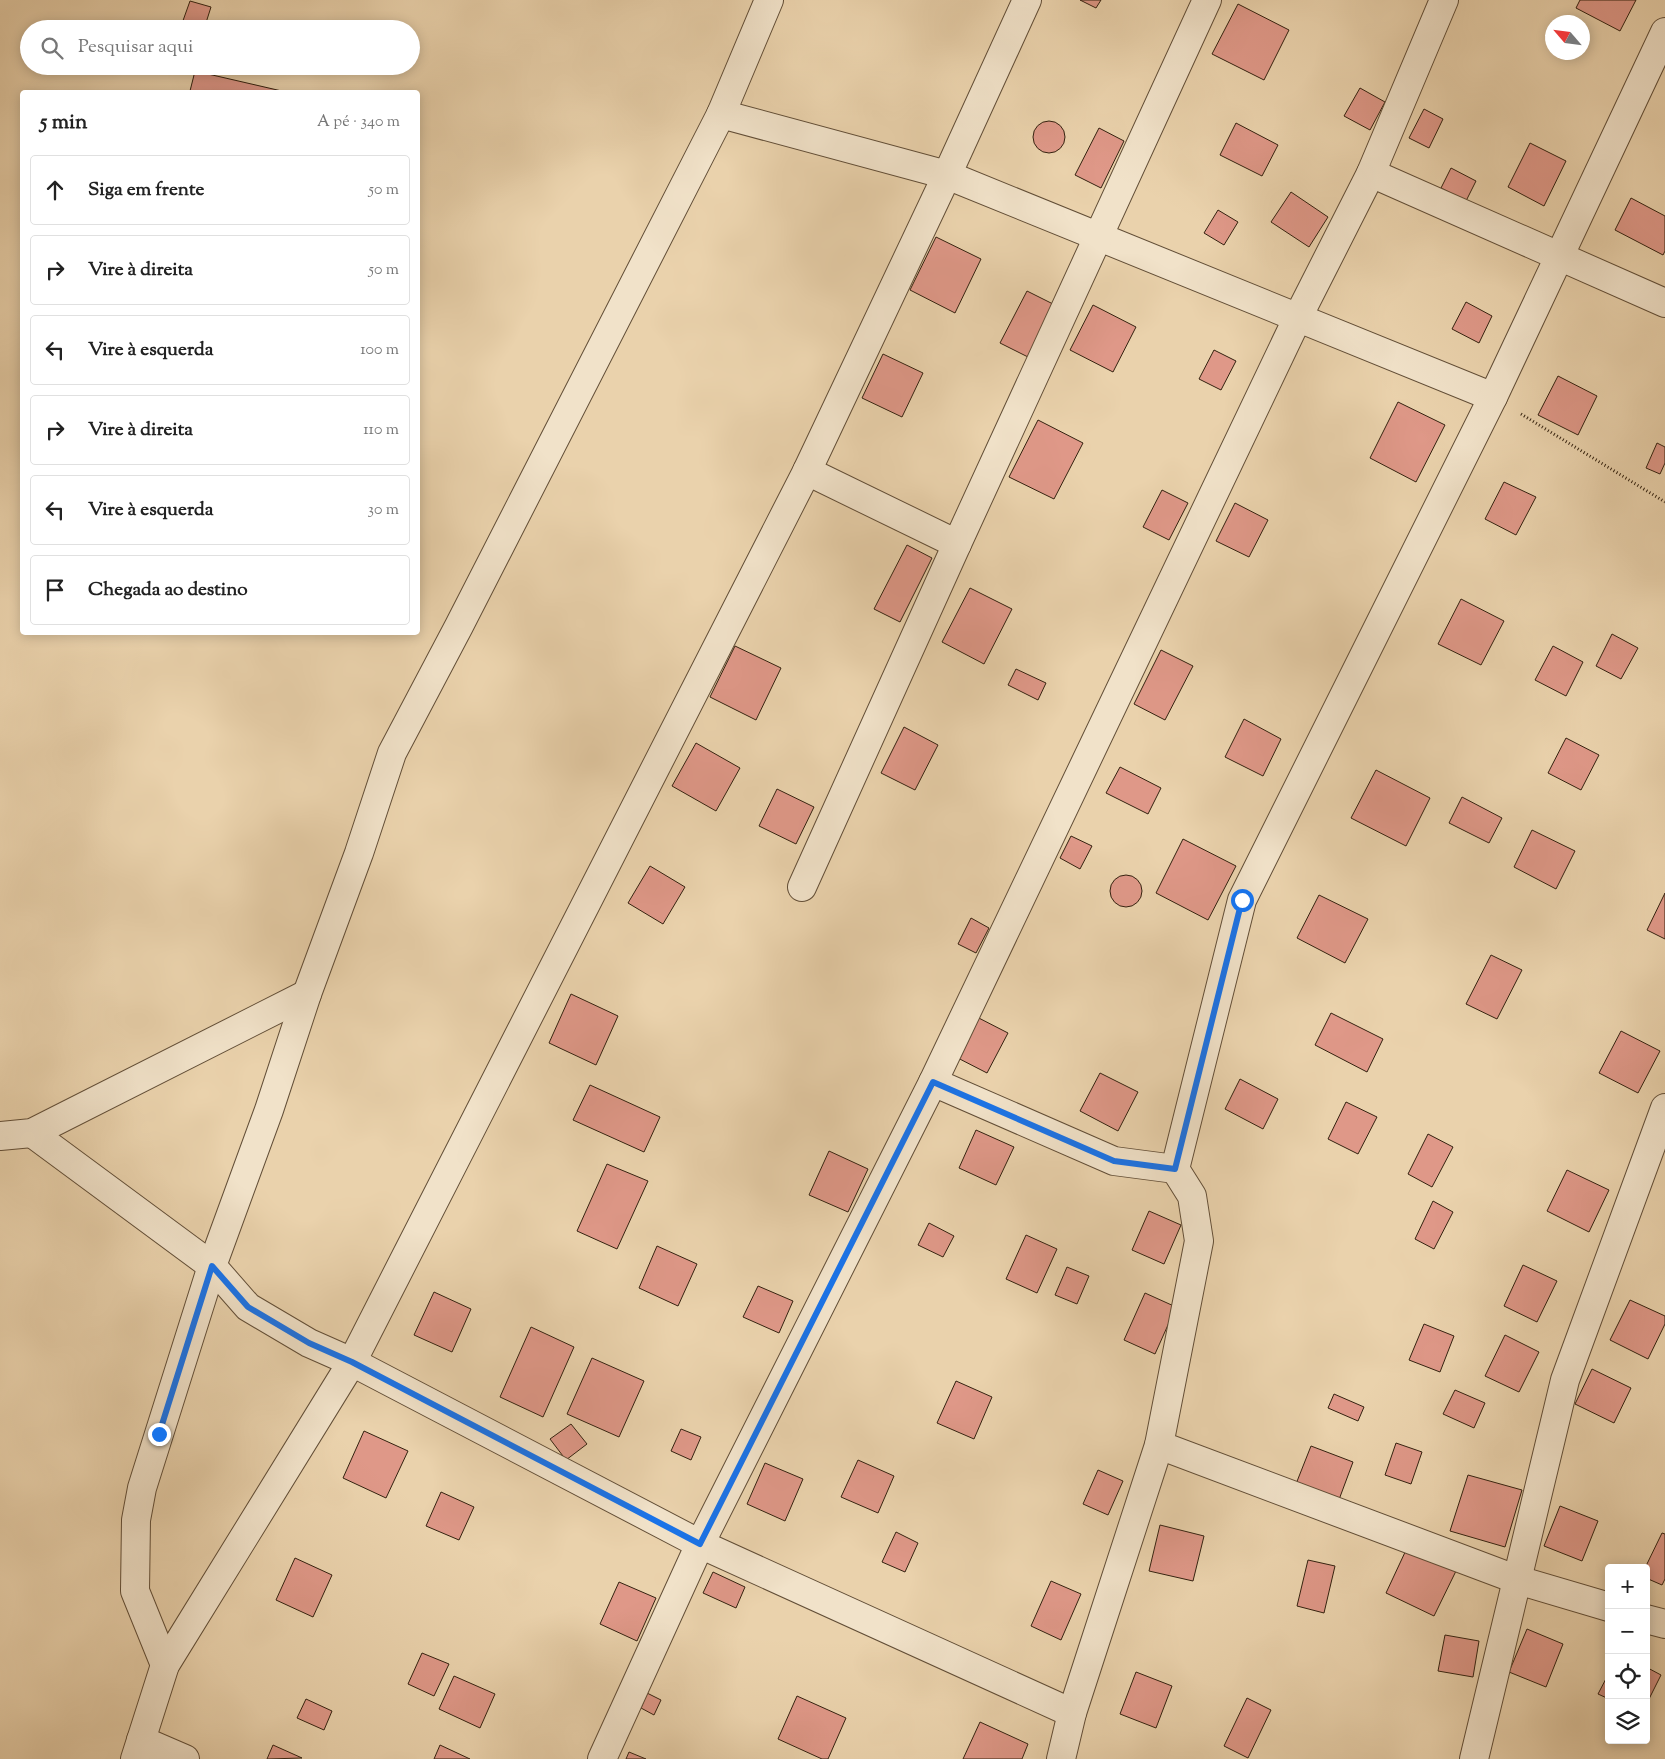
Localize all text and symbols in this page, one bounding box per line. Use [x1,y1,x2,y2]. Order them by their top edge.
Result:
north arrow [1545,15,1590,60]
search box [20,20,420,75]
icon: search [38,34,66,62]
text: Pesquisar aqui [78,34,193,61]
text: 5 min [40,108,87,138]
text: A pé · 340 m [317,111,400,134]
icon: ahead [41,176,69,204]
text: Siga em frente [88,177,204,204]
text: 50 m [368,179,399,202]
icon: right [41,256,69,284]
text: Vire à direita [88,257,193,284]
text: 50 m [368,259,399,282]
icon: left [41,336,69,364]
text: Vire à esquerda [88,337,214,364]
text: 100 m [360,339,399,362]
icon: right [41,416,69,444]
text: Vire à direita [88,417,193,444]
text: 110 m [363,419,399,442]
icon: left [41,496,69,524]
text: Vire à esquerda [88,497,214,524]
text: 30 m [368,499,399,522]
icon: arrive [41,576,69,604]
text: Chegada ao destino [88,577,248,604]
route start [1231,889,1254,912]
route end [148,1423,171,1446]
map controls [1605,1564,1650,1744]
button: + [1605,1564,1650,1609]
button: − [1605,1609,1650,1654]
button: locate [1605,1654,1650,1699]
button: layers [1605,1699,1650,1744]

